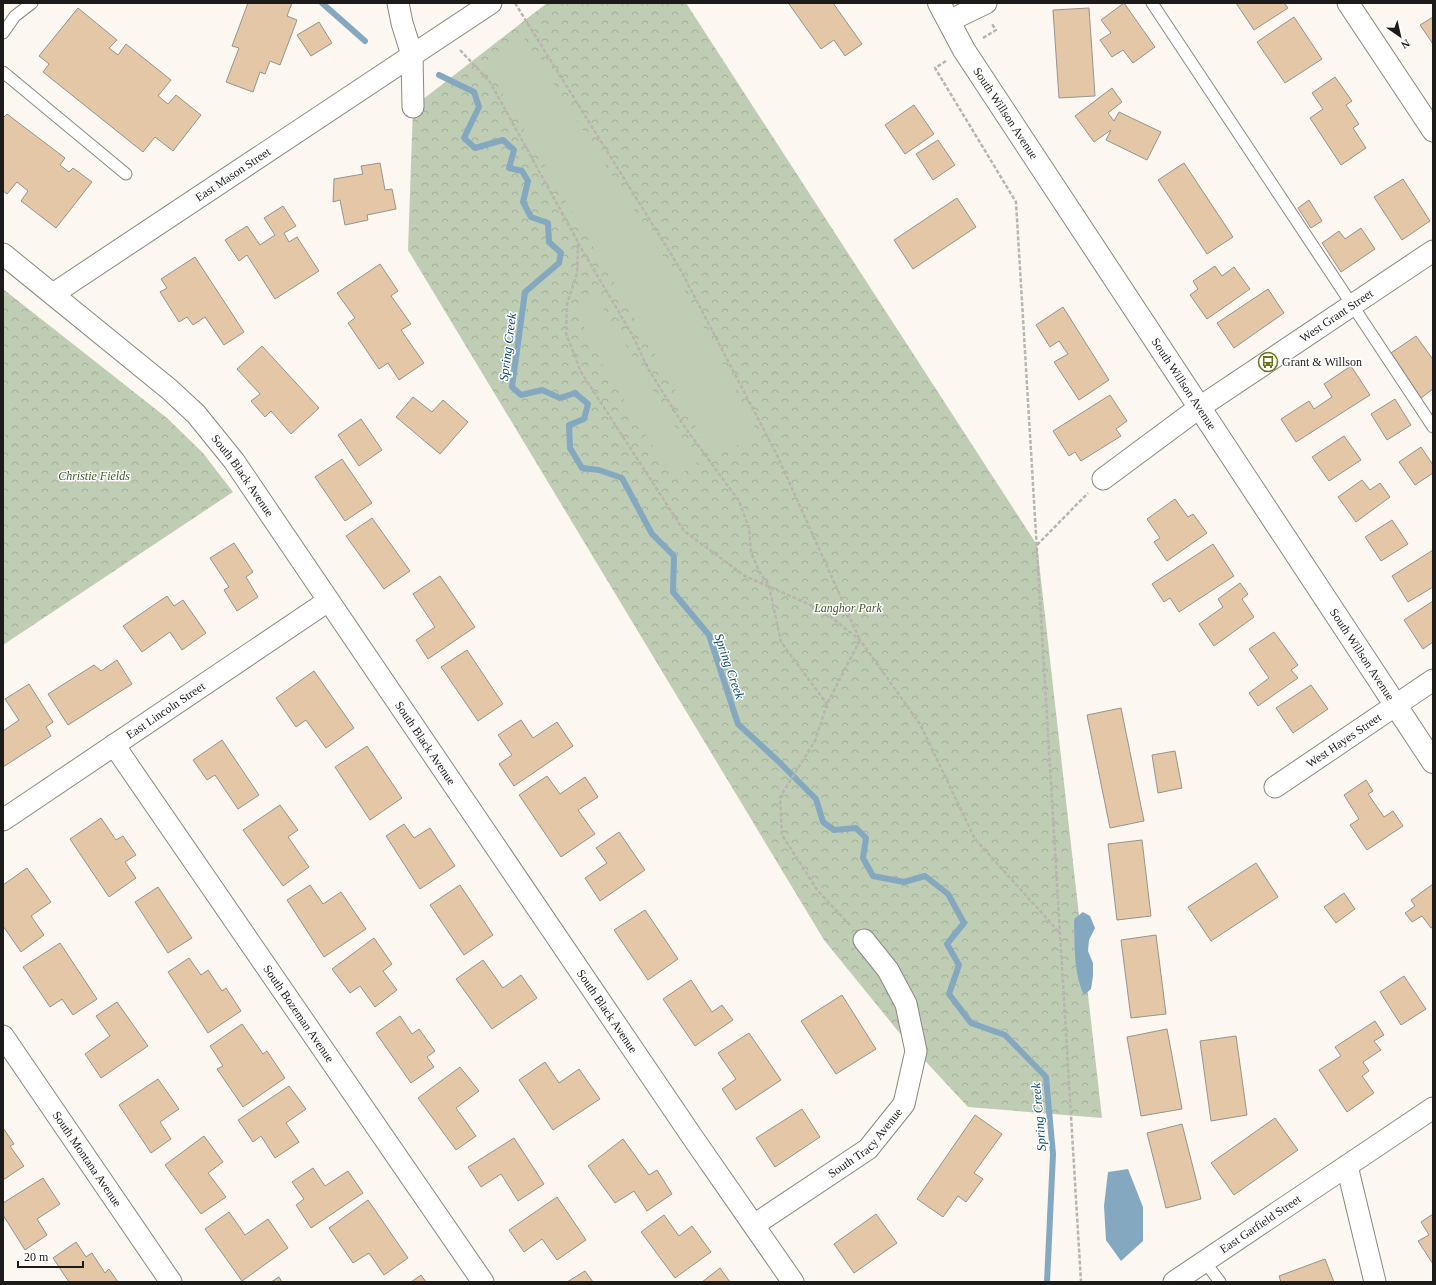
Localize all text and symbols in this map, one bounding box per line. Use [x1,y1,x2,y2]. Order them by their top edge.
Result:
north arrow [1380,16,1420,56]
text: N [1399,37,1412,52]
street label: South Willson Avenue [970,65,1041,162]
street label: East Mason Street [193,144,274,204]
street label: West Grant Street [1297,286,1376,345]
water label: Spring Creek [496,312,519,382]
street label: South Willson Avenue [1149,335,1219,432]
bus stop icon: Grant & Willson [1257,351,1279,373]
place label: Grant & Willson [1282,355,1362,369]
street label: South Black Avenue [208,432,277,519]
park label: Christie Fields [58,469,130,483]
park label: Langhor Park [813,601,883,615]
street label: South Willson Avenue [1327,606,1397,703]
water label: Spring Creek [711,631,748,701]
street label: East Lincoln Street [123,679,208,742]
street label: South Black Avenue [392,699,459,787]
street label: West Hayes Street [1303,710,1385,771]
street label: South Bozeman Avenue [260,962,337,1065]
street label: South Black Avenue [574,967,640,1056]
water label: Spring Creek [1028,1082,1049,1152]
street label: South Tracy Avenue [825,1105,905,1181]
street label: South Montana Avenue [50,1109,125,1209]
street label: East Garfield Street [1217,1191,1304,1256]
scale bar [18,1243,83,1269]
text: 20 m [24,1250,49,1264]

